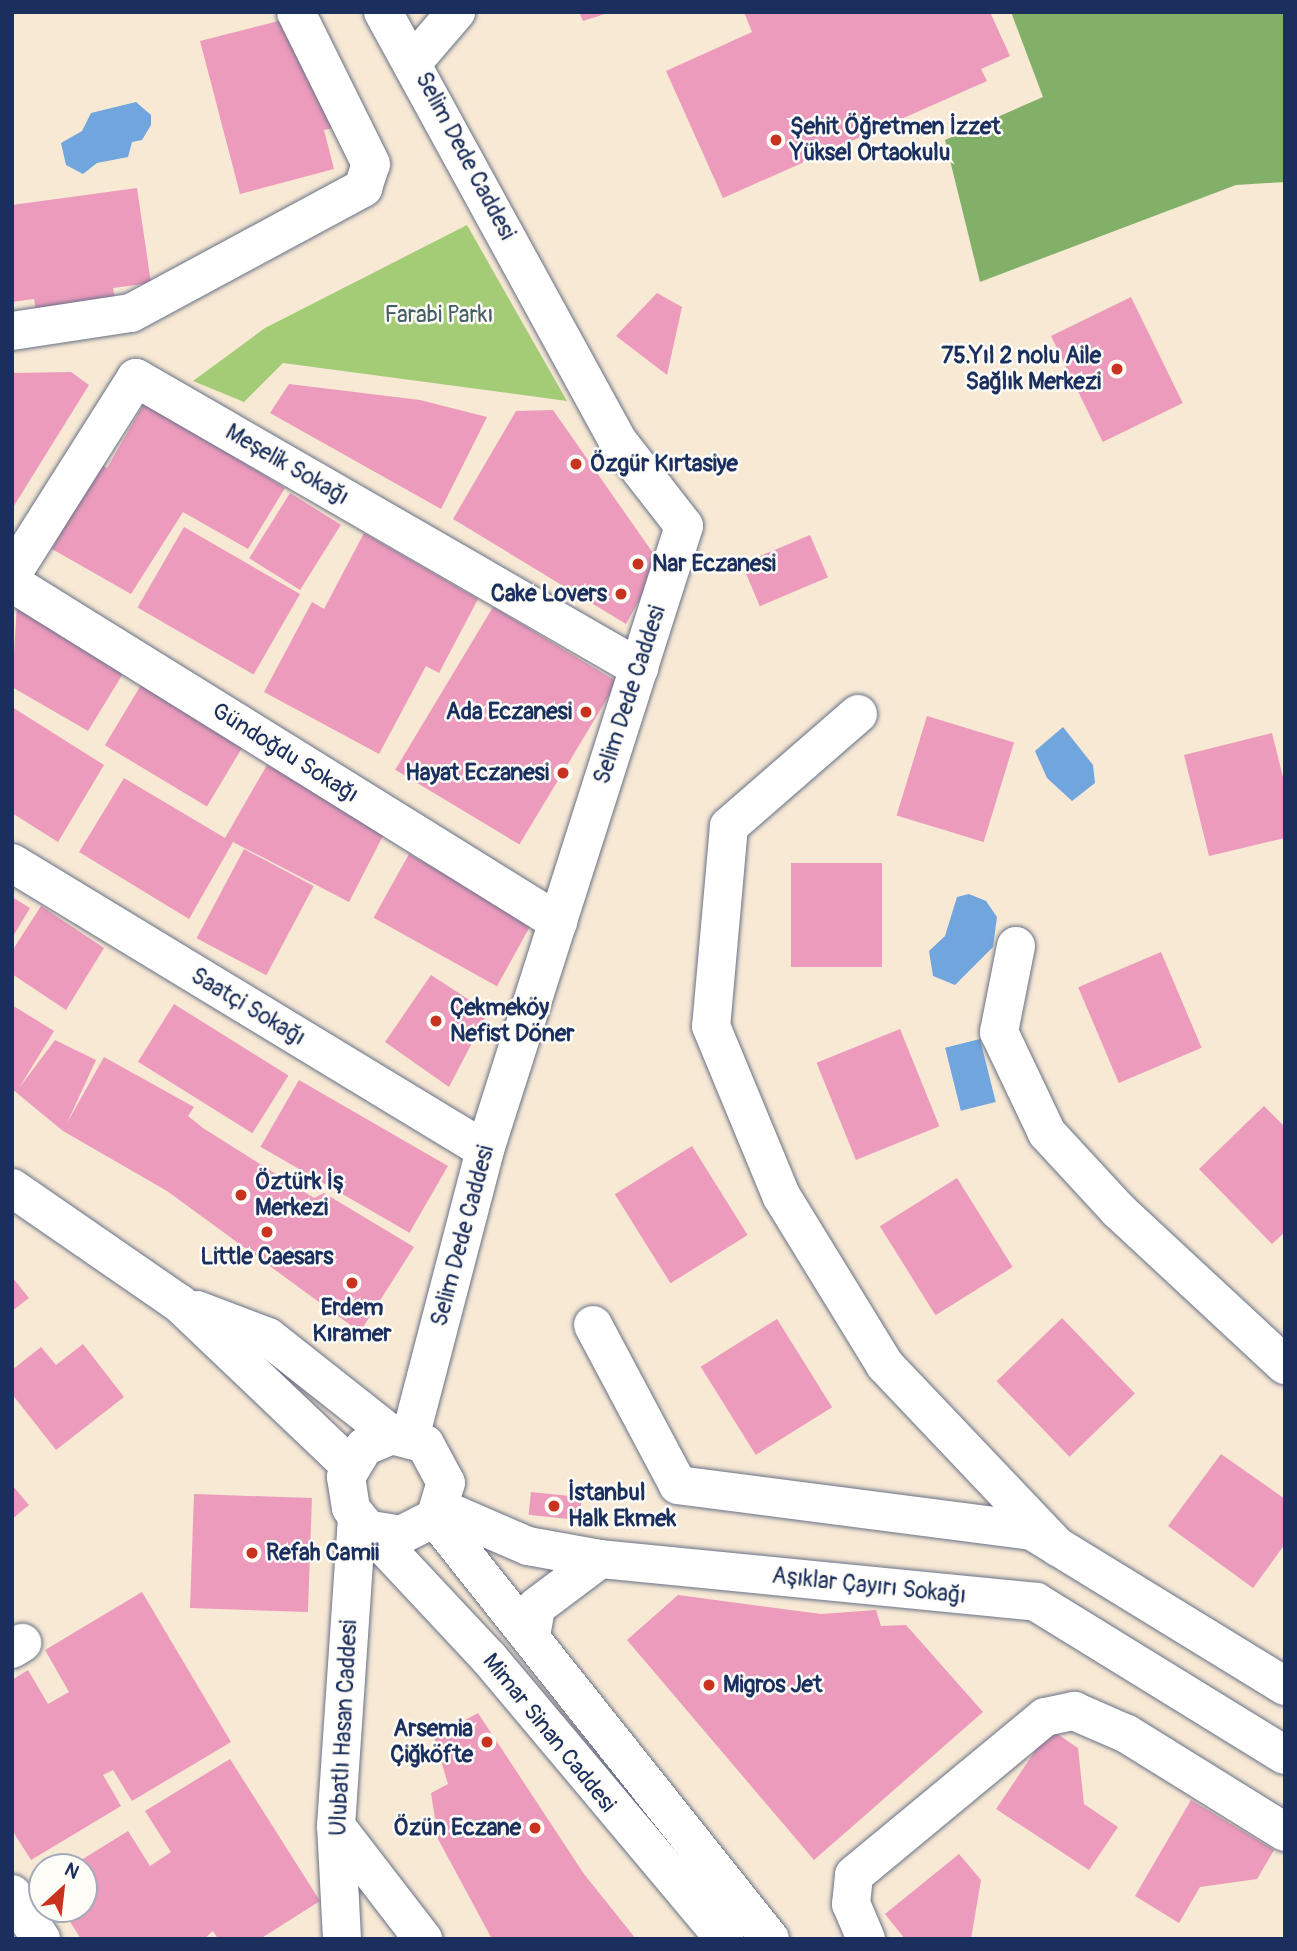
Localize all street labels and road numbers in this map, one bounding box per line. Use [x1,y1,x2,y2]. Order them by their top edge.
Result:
street label: Selim Dede Caddesi [409,67,521,245]
street label: Meşelik Sokağı [220,419,354,511]
street label: Selim Dede Caddesi [588,602,672,788]
street label: Gündoğdu Sokağı [207,697,363,809]
street label: Saatçi Sokağı [186,962,310,1052]
street label: Selim Dede Caddesi [426,1143,500,1329]
street label: Aşıklar Çayırı Sokağı [771,1562,967,1610]
street label: Ulubatlı Hasan Caddesi [325,1619,363,1837]
street label: Mimar Sinan Caddesi [477,1648,621,1818]

